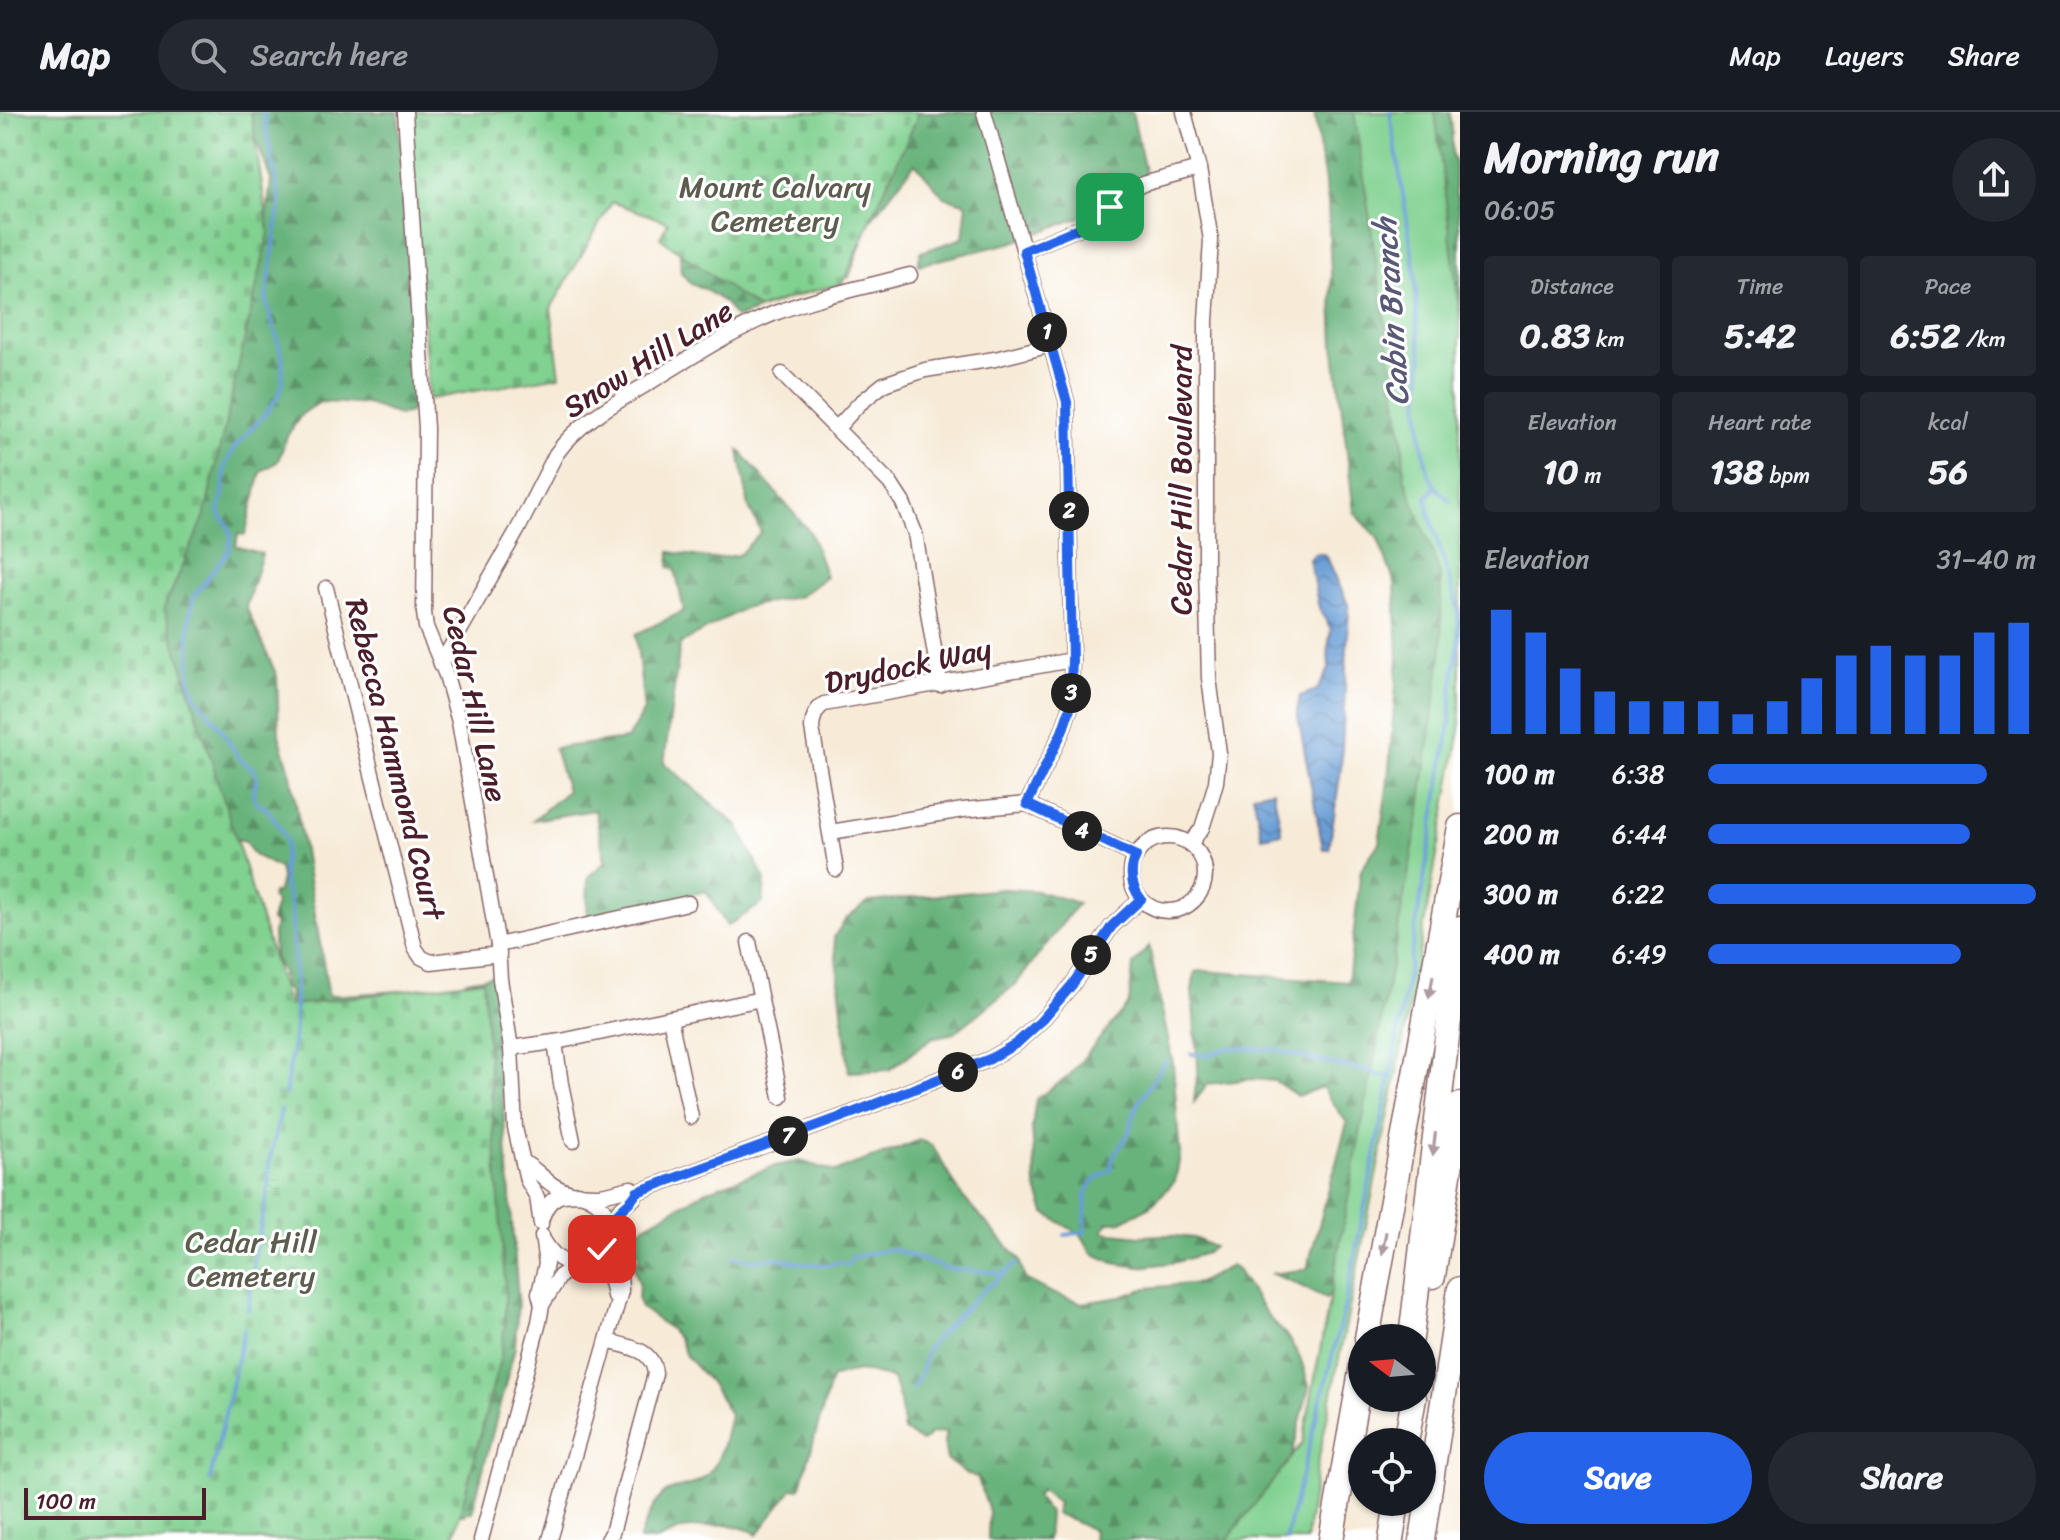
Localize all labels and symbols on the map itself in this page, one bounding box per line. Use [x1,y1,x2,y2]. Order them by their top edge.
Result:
park label: Mount Calvary Cemetery [679,160,872,248]
pin [1076,173,1144,241]
water label: Cabin Branch [1356,213,1426,408]
street label: Snow Hill Lane [552,285,744,433]
pin: 1 [1027,312,1067,352]
street label: Cedar Hill Boulevard [1154,343,1208,615]
pin: 2 [1049,491,1089,531]
street label: Rebecca Hammond Court [329,592,462,927]
street label: Cedar Hill Lane [426,600,524,808]
street label: Drydock Way [820,622,997,710]
pin: 3 [1051,673,1091,713]
pin: 4 [1062,811,1102,851]
pin: 5 [1071,935,1111,975]
one-way arrow [1424,975,1437,1000]
pin: 6 [938,1052,978,1092]
pin: 7 [768,1116,808,1156]
one-way arrow [1427,1132,1440,1157]
park label: Cedar Hill Cemetery [185,1215,318,1303]
pin [568,1215,636,1283]
one-way arrow [1378,1230,1390,1255]
north arrow [1348,1324,1436,1412]
scale bar [24,1484,206,1520]

